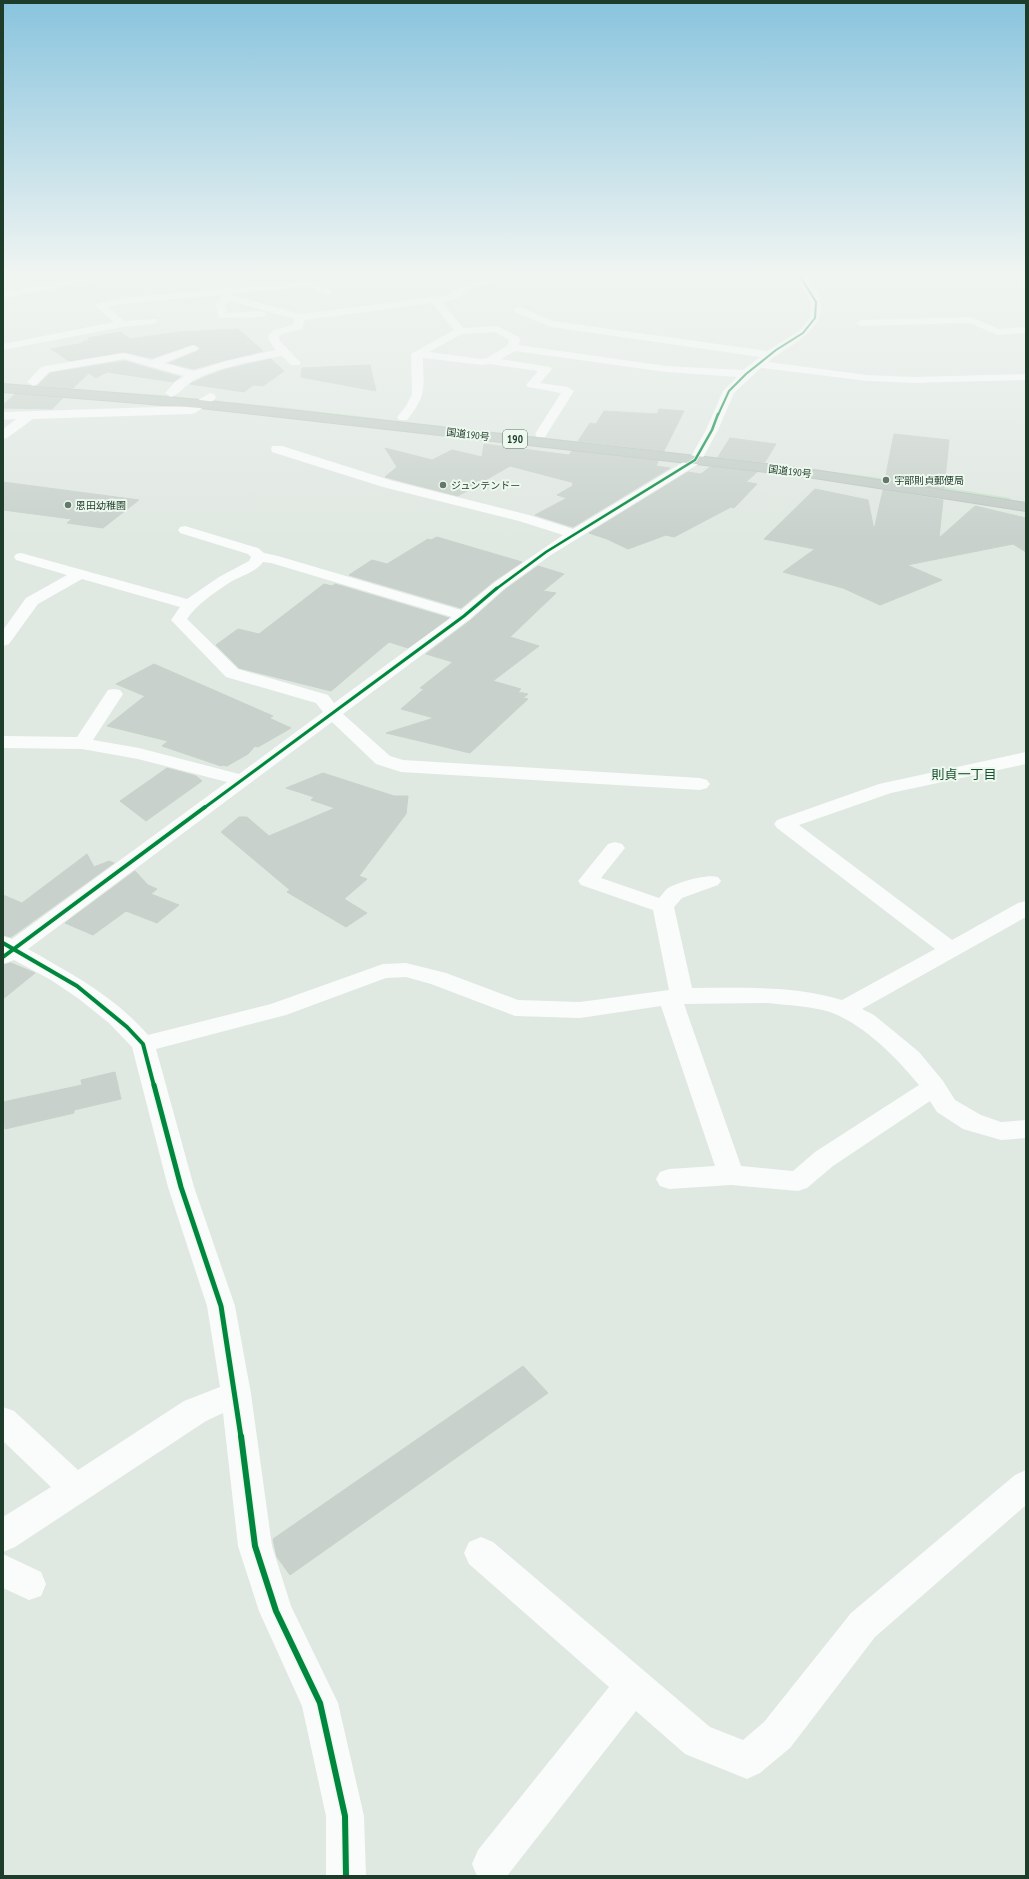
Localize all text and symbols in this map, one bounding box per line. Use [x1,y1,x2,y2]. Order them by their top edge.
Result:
street label: 国道190号 [446,425,490,444]
road number: 190 [503,430,527,448]
street label: 国道190号 [768,462,812,481]
place label: 宇部則貞郵便局 [894,474,964,487]
marker: 宇部則貞郵便局 [881,475,891,485]
place label: ジュンテンドー [451,479,520,492]
marker: ジュンテンドー [438,480,448,490]
place label: 恩田幼稚園 [76,499,126,512]
marker: 恩田幼稚園 [63,500,73,510]
district label: 則貞一丁目 [931,766,997,783]

